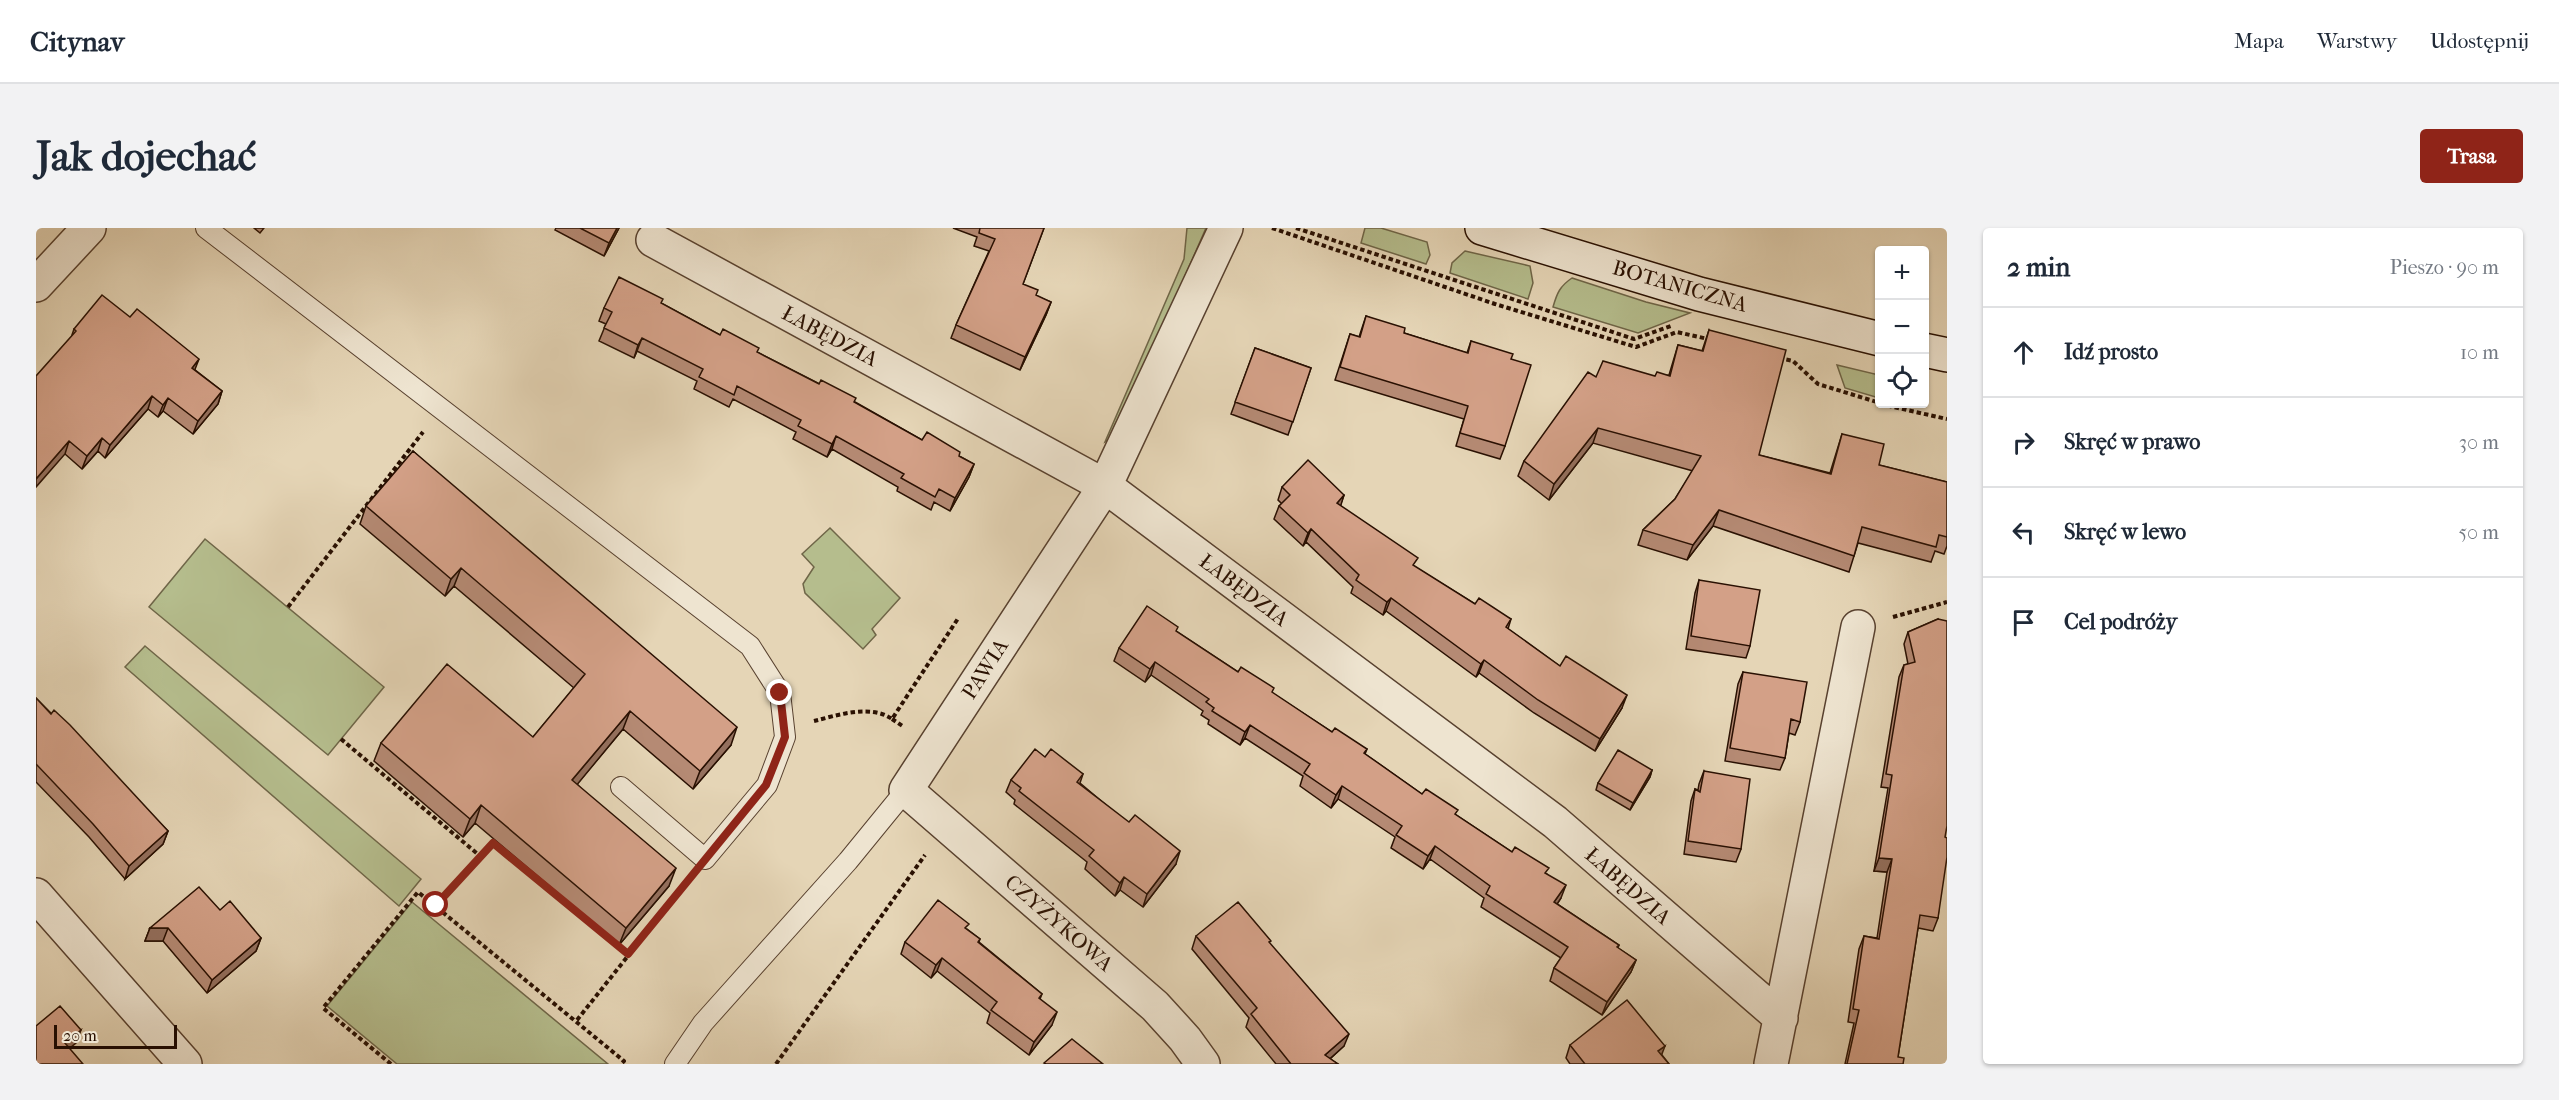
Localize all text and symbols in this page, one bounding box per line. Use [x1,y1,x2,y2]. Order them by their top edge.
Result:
text: Citynav [30,25,124,58]
text: Mapa [2234,29,2284,53]
text: Warstwy [2317,29,2397,53]
text: Udostępnij [2430,29,2529,53]
button: Trasa [2420,129,2523,183]
text: Jak dojechać [36,132,256,181]
map controls [1875,246,1929,408]
button: + [1875,246,1929,300]
text: 2 min [2007,252,2070,283]
street label: BOTANICZNA [1610,255,1750,317]
text: Pieszo · 90 m [2390,256,2499,279]
button: − [1875,300,1929,354]
street label: ŁABĘDZIA [778,301,882,371]
icon: ahead [2007,336,2040,369]
text: Idź prosto [2064,339,2158,365]
text: 10 m [2460,341,2499,364]
button: locate [1875,354,1929,408]
icon: right [2007,426,2040,459]
text: Skręć w prawo [2064,429,2200,455]
text: 30 m [2459,431,2499,454]
icon: left [2007,516,2040,549]
text: Skręć w lewo [2064,519,2186,545]
text: 50 m [2458,521,2499,544]
street label: ŁABĘDZIA [1195,549,1293,631]
icon: arrive [2007,606,2040,639]
text: Cel podróży [2064,609,2177,635]
street label: PAWIA [957,634,1013,703]
route end [766,679,792,705]
street label: ŁABĘDZIA [1580,842,1676,930]
street label: CZYŻYKOWA [1000,870,1118,977]
route start [422,891,448,917]
scale bar [54,1022,177,1050]
text: 20 m [63,1026,97,1045]

